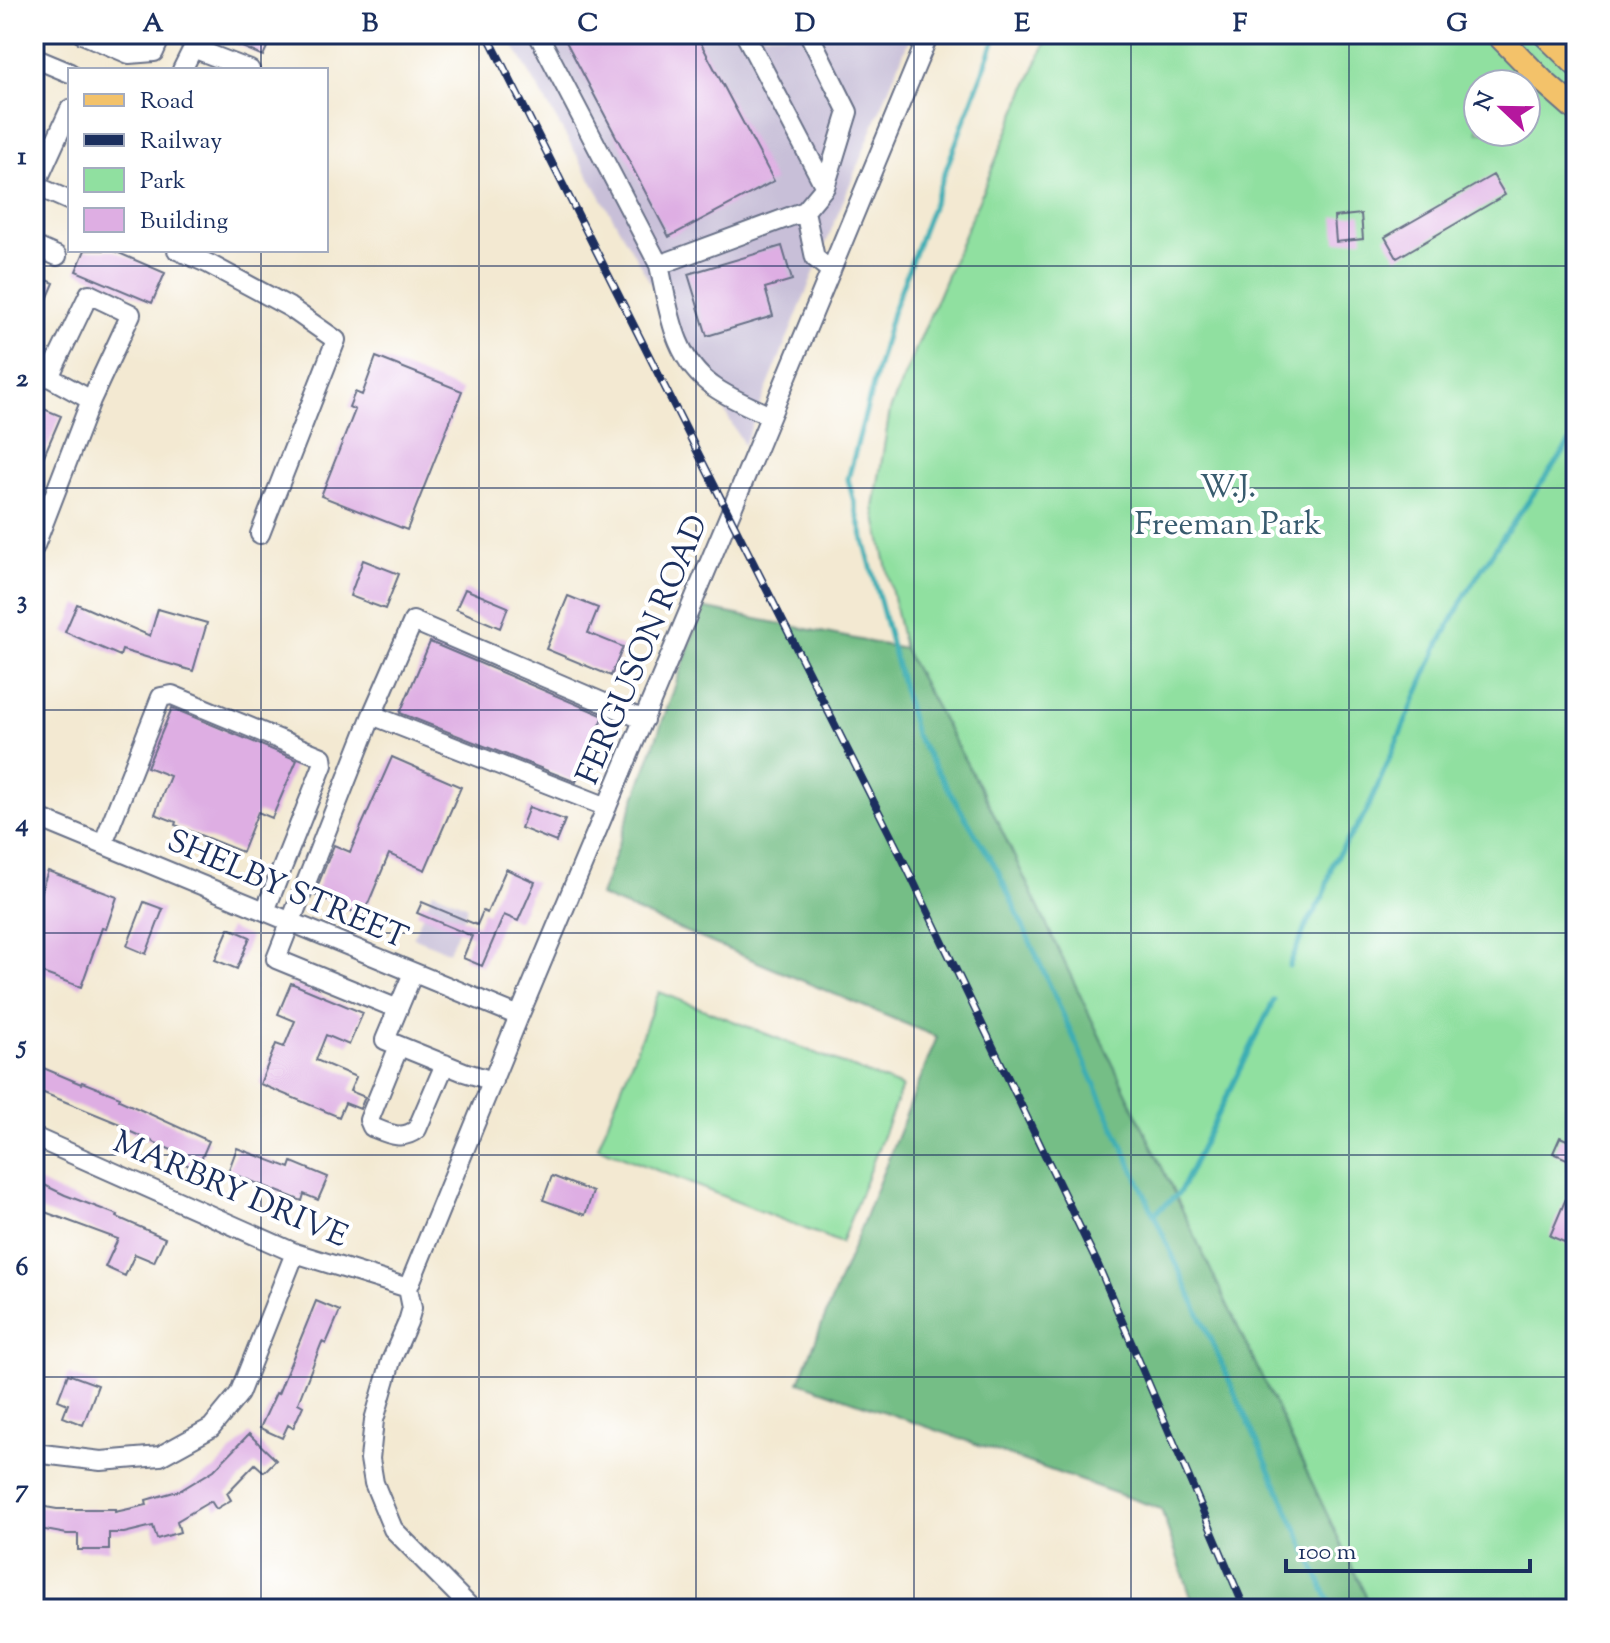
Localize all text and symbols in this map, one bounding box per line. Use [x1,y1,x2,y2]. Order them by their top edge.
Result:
text: A [142,6,164,43]
text: B [362,6,379,43]
text: C [578,6,598,43]
text: D [795,6,815,43]
text: E [1014,6,1030,43]
text: F [1233,6,1248,43]
text: G [1446,6,1468,43]
legend [68,68,328,252]
north arrow [1462,68,1542,148]
text: Road [140,85,194,119]
text: N [1468,87,1505,116]
text: Railway [140,125,222,159]
text: 1 [18,139,27,176]
text: Park [140,165,186,199]
text: Building [140,205,229,239]
text: 2 [16,361,29,398]
park label: W.J. Freeman Park [1134,466,1322,549]
street label: FERGUSON ROAD [566,508,721,792]
text: 3 [17,583,27,620]
text: 4 [14,806,29,843]
street label: SHELBY STREET [159,819,414,962]
text: 5 [16,1028,27,1065]
street label: MARBRY DRIVE [105,1121,354,1261]
text: 6 [16,1250,29,1287]
text: 7 [15,1472,29,1509]
scale bar [1286,1523,1530,1573]
text: 100 m [1298,1536,1356,1570]

